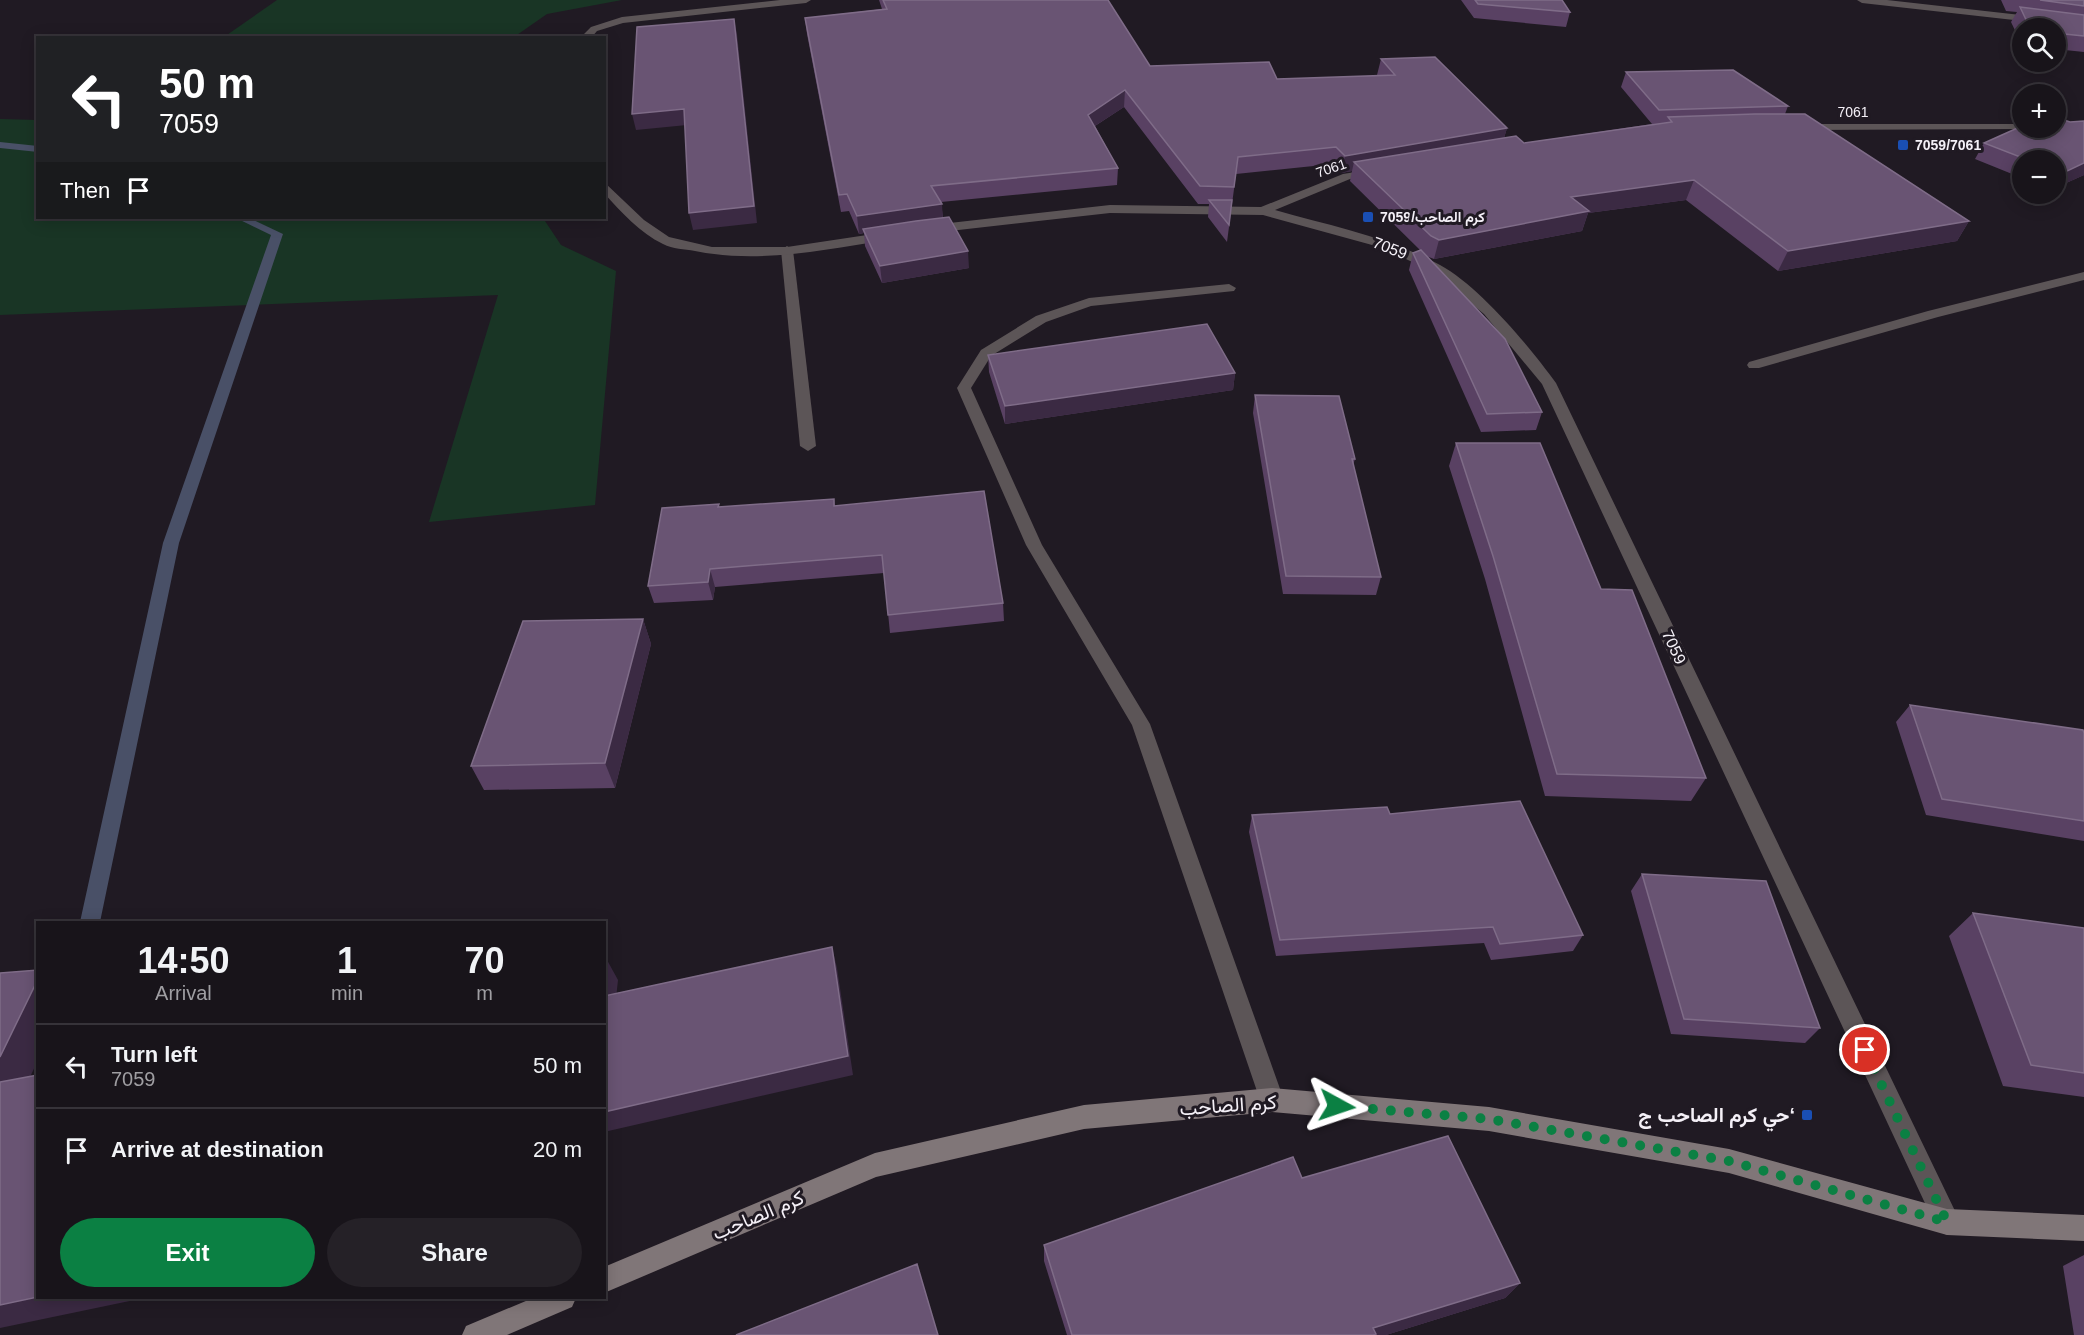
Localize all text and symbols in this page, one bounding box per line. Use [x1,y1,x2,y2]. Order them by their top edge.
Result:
map controls [2012,18,2066,204]
button: search [2012,18,2066,72]
icon: left [60,60,138,138]
text: 50 m [159,60,255,107]
button: + [2012,84,2066,138]
street label: 7061 [1837,104,1869,120]
text: 7059 [159,109,219,139]
place label: 7059/7061 [1915,137,1981,153]
marker: 7059/7061 [1896,138,1910,152]
button: − [2012,150,2066,204]
street label: 7061 [1314,155,1349,181]
icon: arrive [122,174,155,207]
text: Then [60,178,110,203]
place label: كرم الصاحب/7059 [1380,209,1485,226]
marker: كرم الصاحب/7059 [1361,210,1375,224]
street label: 7059 [1370,234,1410,262]
street label: 7059 [1659,627,1689,667]
text: 14:50 [137,940,229,981]
text: 1 [337,940,357,981]
text: 70 [465,940,505,981]
text: Arrival [155,982,212,1004]
text: min [331,982,363,1004]
text: m [476,982,493,1004]
pin [1839,1024,1890,1075]
icon: arrive [1848,1033,1881,1066]
text: Turn left [111,1042,197,1067]
icon: left [60,1050,93,1083]
text: 50 m [533,1053,582,1078]
text: 7059 [111,1068,156,1090]
position arrow [1305,1074,1369,1138]
street label: كرم الصاحب [1179,1091,1278,1121]
place label: حي كرم الصاحب ج‘ [1638,1104,1795,1132]
marker: حي كرم الصاحب ج‘ [1800,1108,1814,1122]
icon: arrive [60,1134,93,1167]
text: Arrive at destination [111,1137,324,1162]
text: 20 m [533,1137,582,1162]
street label: كرم الصاحب [709,1186,808,1246]
button: Exit [60,1218,315,1287]
button: Share [327,1218,582,1287]

